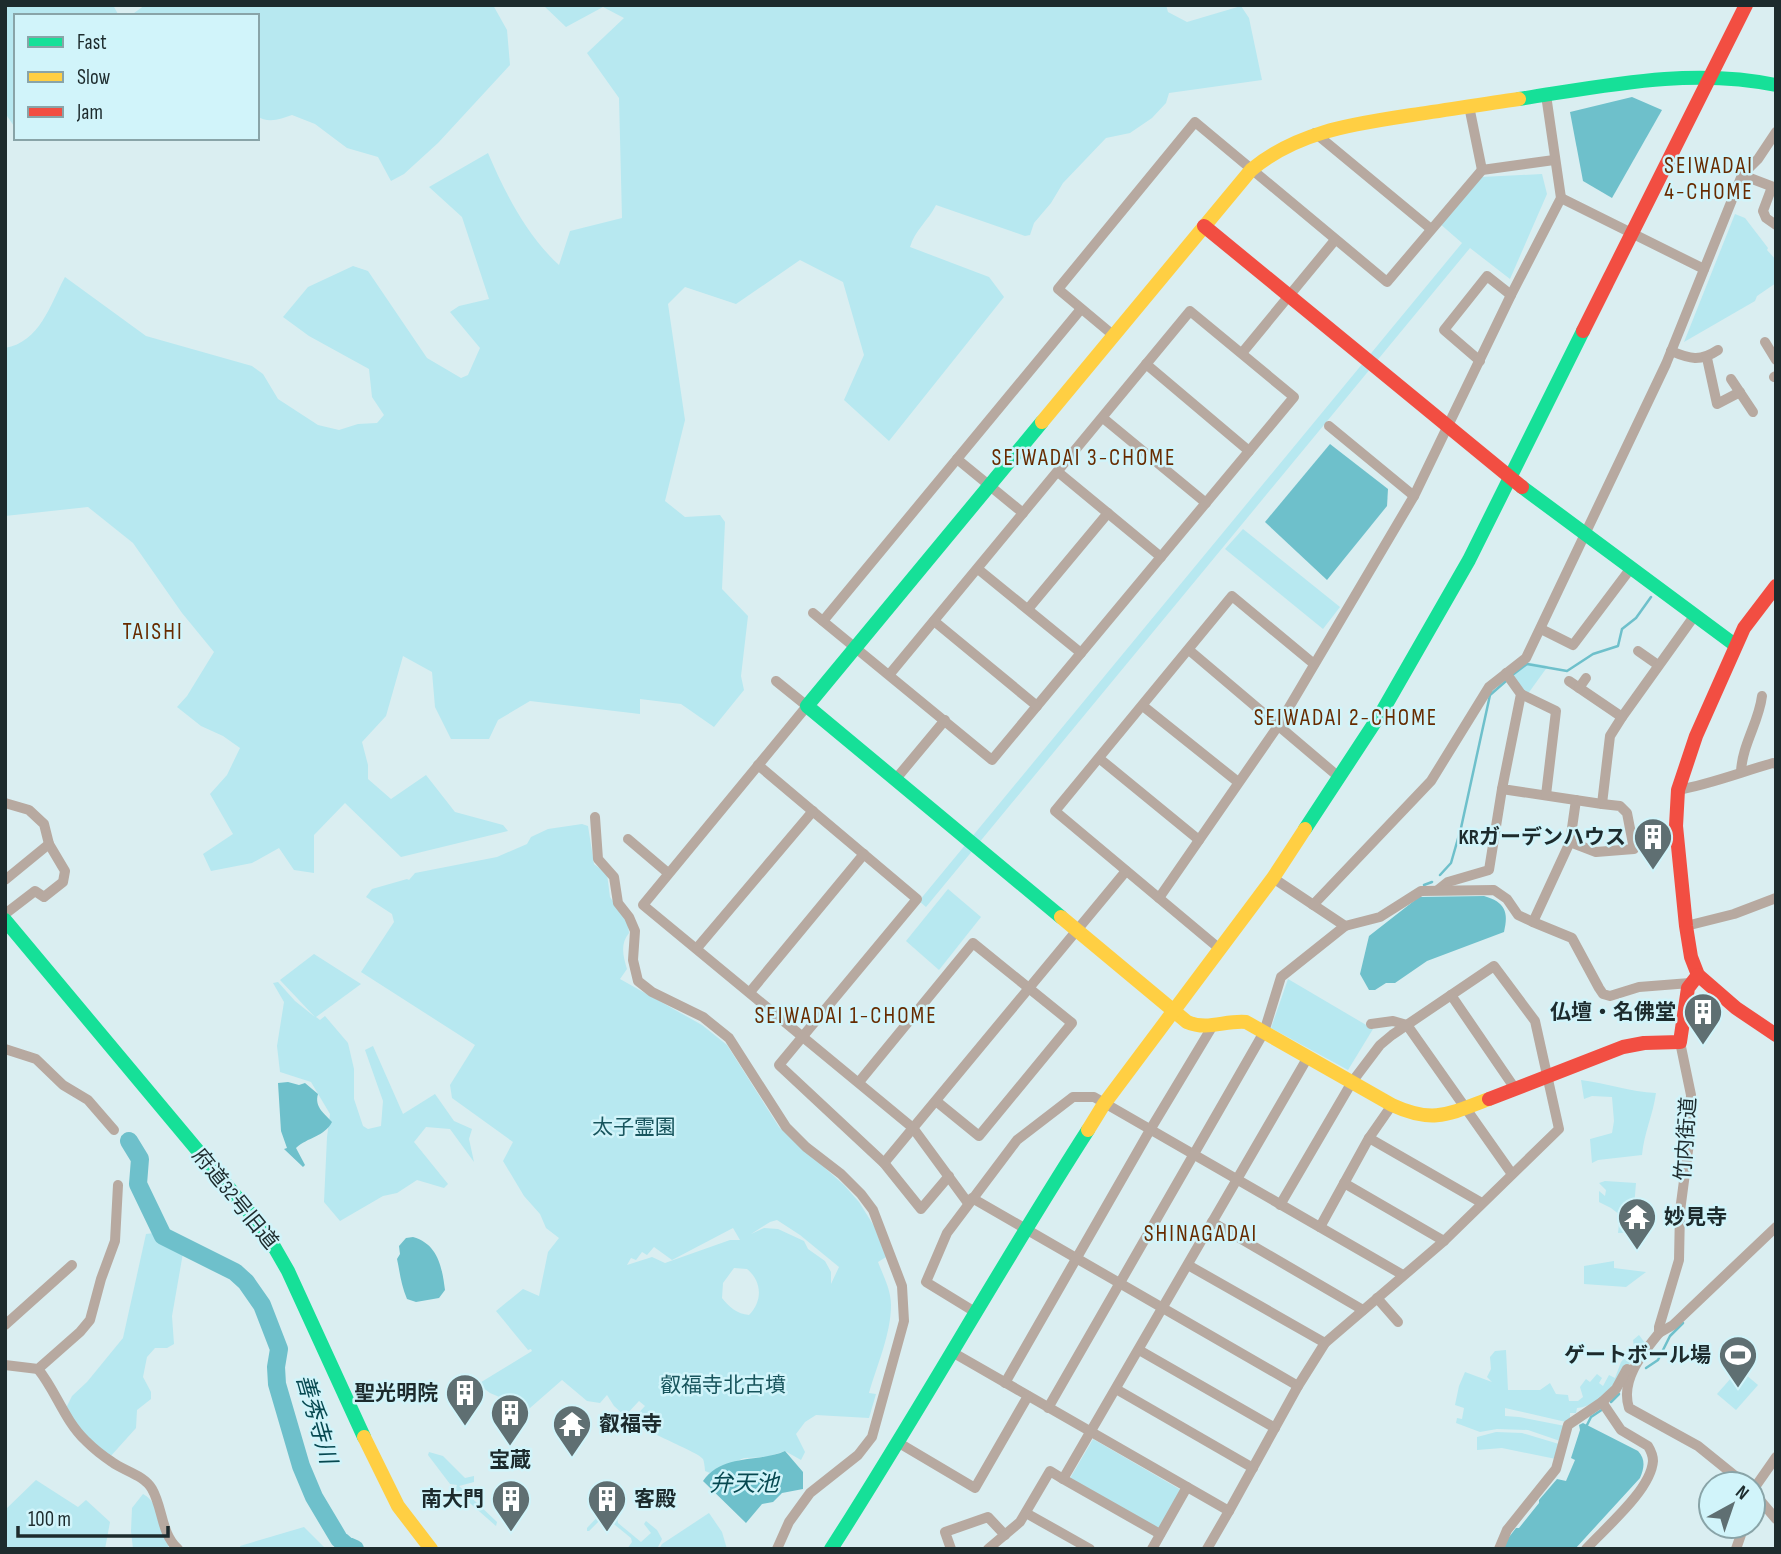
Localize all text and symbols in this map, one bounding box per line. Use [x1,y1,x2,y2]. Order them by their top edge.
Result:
legend [14,14,259,140]
text: Fast [77,30,107,55]
text: Slow [77,65,111,90]
text: Jam [76,100,103,125]
district label: SEIWADAI 4-CHOME [1664,152,1754,206]
district label: SEIWADAI 3-CHOME [992,444,1176,472]
district label: TAISHI [122,618,184,646]
district label: SEIWADAI 2-CHOME [1254,704,1438,732]
building icon: KRガーデンハウス [1632,816,1674,871]
place label: KRガーデンハウス [1458,825,1626,850]
building icon: 仏壇・名佛堂 [1682,991,1724,1046]
place label: 仏壇・名佛堂 [1550,1000,1676,1025]
district label: SEIWADAI 1-CHOME [754,1002,938,1030]
street label: 竹内街道 [1671,1096,1701,1182]
park label: 太子霊園 [592,1115,676,1140]
street label: 府道32号旧道 [187,1144,283,1254]
temple icon: 妙見寺 [1616,1196,1658,1251]
place label: 妙見寺 [1664,1205,1727,1230]
district label: SHINAGADAI [1144,1220,1258,1248]
sports icon: ゲートボール場 [1717,1334,1759,1389]
place label: ゲートボール場 [1564,1343,1711,1368]
water label: 善秀寺川 [290,1371,343,1470]
building icon: 聖光明院 [444,1372,486,1427]
park label: 叡福寺北古墳 [660,1373,786,1398]
place label: 聖光明院 [354,1381,438,1406]
building icon: 宝蔵 [489,1392,531,1447]
temple icon: 叡福寺 [551,1403,593,1458]
place label: 叡福寺 [599,1412,662,1437]
place label: 宝蔵 [489,1448,531,1473]
water label: 弁天池 [710,1470,781,1498]
north arrow [1697,1470,1767,1540]
building icon: 南大門 [490,1478,532,1533]
building icon: 客殿 [586,1478,628,1533]
text: N [1731,1481,1753,1505]
place label: 南大門 [421,1487,484,1512]
place label: 客殿 [634,1487,676,1512]
scale bar [18,1494,168,1538]
text: 100 m [28,1507,71,1532]

